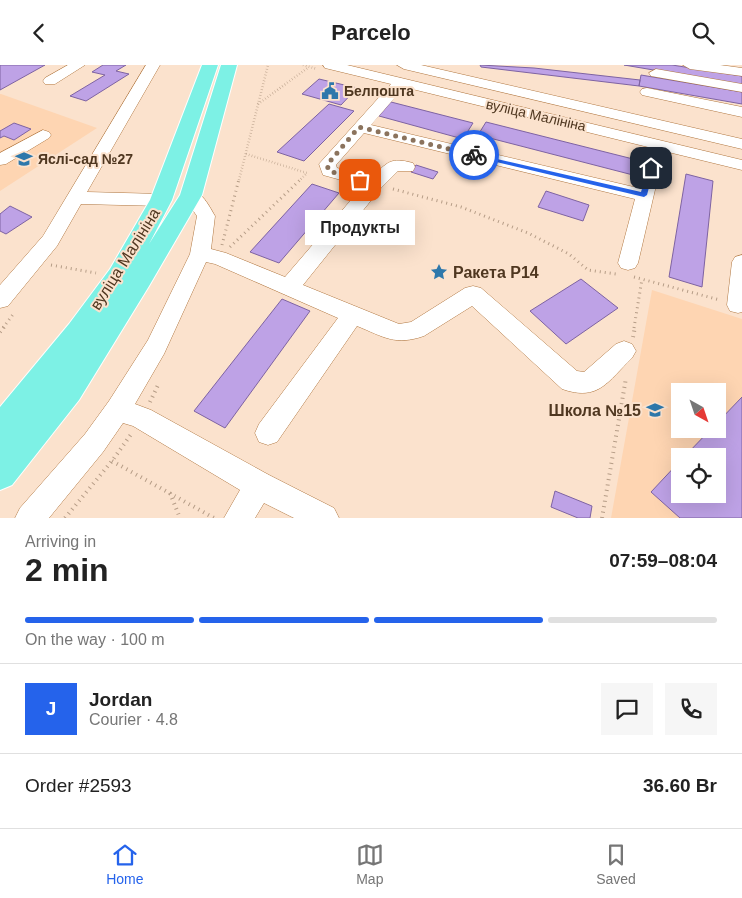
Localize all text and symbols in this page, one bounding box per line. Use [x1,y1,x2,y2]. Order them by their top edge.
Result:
icon: back [25,19,53,47]
icon: search [689,19,717,47]
text: Parcelo [331,20,411,45]
public building icon: Белпошта [320,81,340,101]
place label: Белпошта [344,83,414,99]
street label: вуліца Малініна [484,96,588,134]
courier [449,130,499,180]
icon: bike [460,141,488,169]
pin [630,147,672,189]
school or university icon: Яслі-сад №27 [14,149,34,169]
place label: Яслі-сад №27 [38,151,133,167]
icon: home [637,154,665,182]
pin [339,159,381,201]
icon: bag [346,166,374,194]
street label: вуліца Малініна [87,205,163,313]
callout: Продукты [305,210,415,245]
text: Продукты [320,219,400,236]
place icon: Ракета Р14 [429,262,449,282]
place label: Ракета Р14 [453,264,539,281]
north arrow [671,383,726,437]
map controls [671,383,726,503]
school or university icon: Школа №15 [645,400,665,420]
place label: Школа №15 [549,402,641,419]
button: locate [671,448,726,503]
text: Arriving in [25,533,96,550]
text: 07:59–08:04 [609,550,717,571]
text: 2 min [25,552,109,588]
text: On the way · 100 m [25,631,165,648]
button: chat [601,683,653,735]
button: phone [665,683,717,735]
text: Jordan [89,689,152,710]
text: J [46,698,56,719]
text: Courier · 4.8 [89,711,178,728]
text: Order #2593 [25,775,132,796]
text: 36.60 Br [643,775,717,796]
tab: Home [106,841,144,887]
tab: Map [356,841,384,887]
tab: Saved [596,841,636,887]

